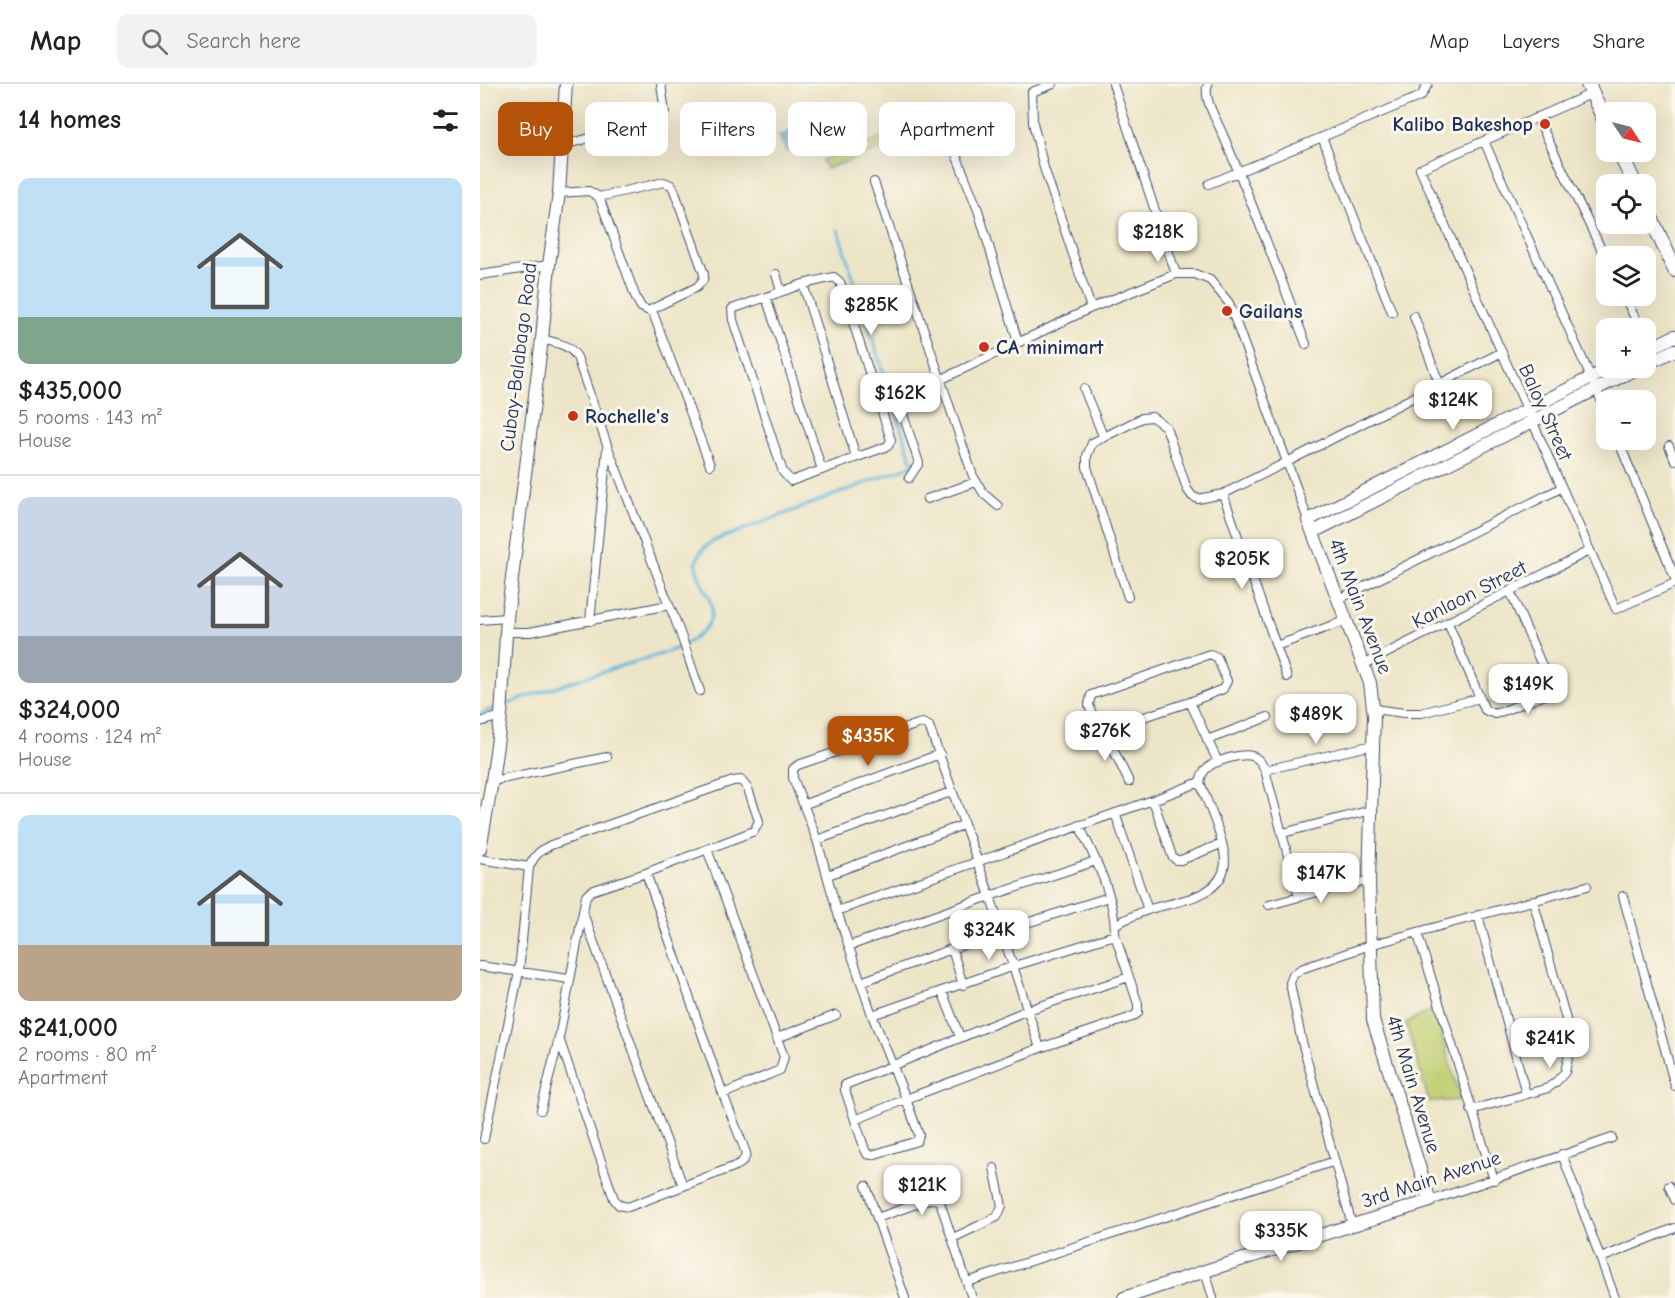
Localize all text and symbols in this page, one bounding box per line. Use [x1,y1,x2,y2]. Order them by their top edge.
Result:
search box [117,14,537,68]
text: Map [30,25,81,57]
icon: search [138,25,171,58]
text: Search here [186,28,301,54]
text: Map [1430,29,1469,53]
text: Layers [1502,29,1560,53]
text: Share [1593,29,1645,53]
chip: Buy [498,102,573,156]
chip: Rent [585,102,668,156]
chip: Filters [680,102,776,156]
chip: New [788,102,867,156]
chip: Apartment [879,102,1015,156]
north arrow [1596,102,1656,162]
map controls [1596,102,1656,450]
icon: filters [429,104,462,137]
text: 14 homes [18,105,121,135]
place label: Kalibo Bakeshop [1393,113,1533,136]
marker: Kalibo Bakeshop [1538,117,1552,131]
button: locate [1596,174,1656,234]
pin: $218K [1116,212,1200,263]
icon: home [186,217,294,325]
text: $218K [1132,220,1184,243]
button: layers [1596,246,1656,306]
street label: Cubay-Balabago Road [496,261,541,453]
pin: $285K [829,285,913,336]
text: $285K [844,293,898,316]
place label: Gailans [1239,300,1302,323]
marker: Gailans [1220,304,1234,318]
button: + [1596,318,1656,378]
place label: CA minimart [996,336,1104,359]
marker: CA minimart [977,340,991,354]
street label: Baloy Street [1514,360,1578,465]
pin: $162K [858,373,942,424]
text: $435,000 [18,376,122,406]
pin: $124K [1411,380,1495,431]
text: $162K [874,381,926,404]
text: $124K [1428,388,1478,411]
button: − [1596,390,1656,450]
place label: Rochelle's [585,405,669,428]
text: 5 rooms · 143 m² [18,406,162,429]
marker: Rochelle's [566,409,580,423]
text: House [18,429,72,452]
street label: 4th Main Avenue [1324,535,1397,677]
icon: home [186,536,294,644]
pin: $205K [1200,539,1284,590]
text: $205K [1214,547,1270,570]
street label: Kanlaon Street [1408,555,1532,633]
pin: $149K [1486,664,1570,715]
text: $149K [1503,672,1553,695]
pin: $489K [1274,694,1358,745]
text: $324,000 [18,695,120,725]
text: $489K [1289,702,1343,725]
pin: $276K [1063,711,1147,762]
pin: $435K [826,716,910,767]
text: $276K [1079,719,1131,742]
text: $435K [841,724,895,747]
text: 4 rooms · 124 m² [18,725,161,748]
text: House [18,748,72,771]
pin: $147K [1279,853,1363,904]
icon: home [186,854,294,962]
text: $147K [1296,861,1346,884]
pin: $324K [947,910,1031,961]
text: $324K [963,918,1015,941]
street label: 4th Main Avenue [1382,1012,1445,1156]
text: $241,000 [18,1013,118,1043]
pin: $241K [1508,1018,1592,1069]
text: $241K [1525,1026,1575,1049]
text: 2 rooms · 80 m² [18,1043,156,1066]
text: Apartment [18,1066,108,1089]
street label: 3rd Main Avenue [1359,1146,1504,1213]
pin: $121K [880,1165,964,1216]
text: $121K [898,1173,946,1196]
pin: $335K [1239,1211,1323,1262]
text: $335K [1254,1219,1308,1242]

